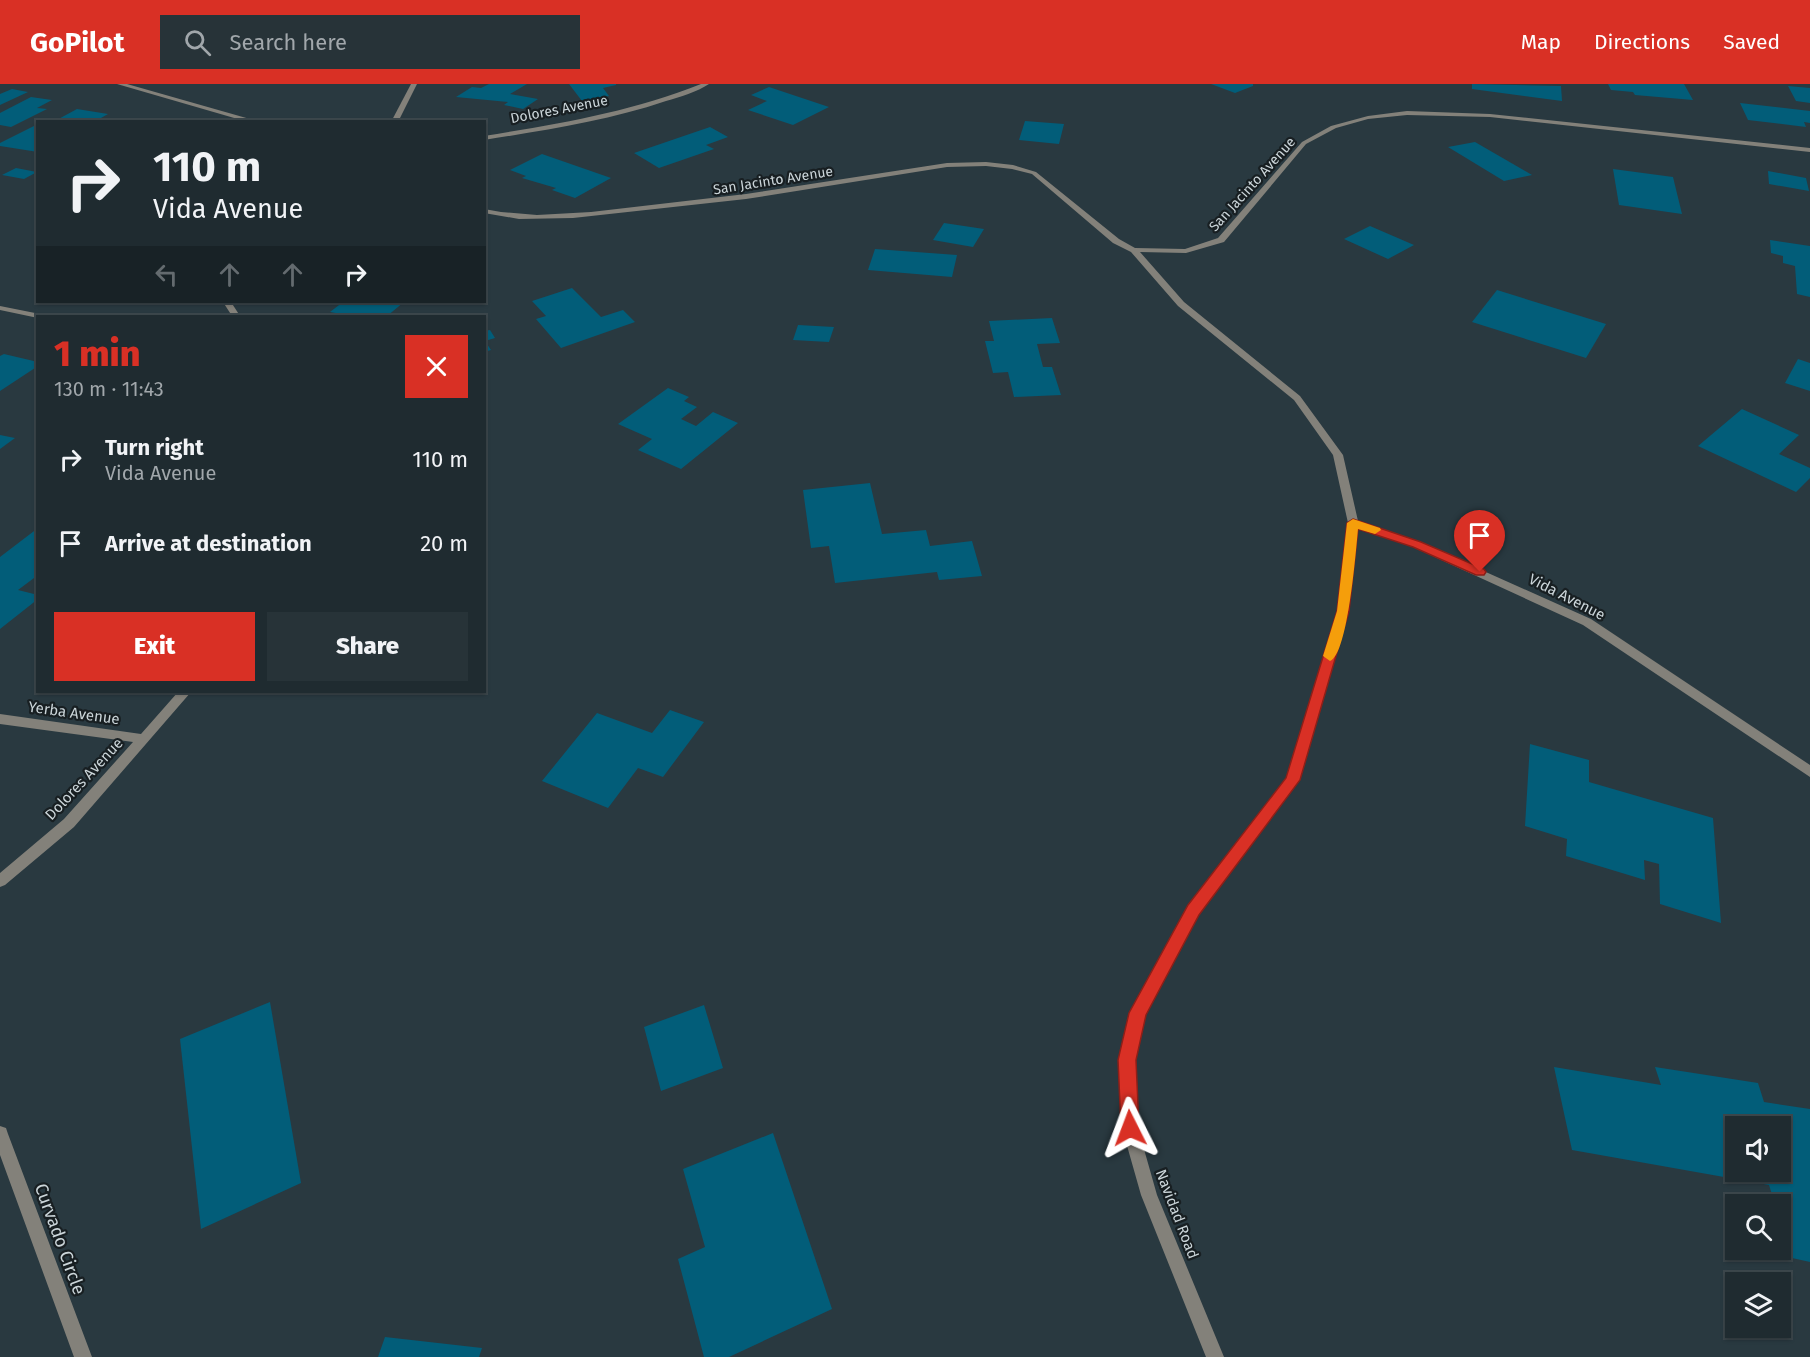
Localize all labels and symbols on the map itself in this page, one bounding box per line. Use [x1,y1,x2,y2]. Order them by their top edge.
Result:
street label: Dolores Avenue [509,92,609,127]
street label: San Jacinto Avenue [1206,134,1299,235]
street label: San Jacinto Avenue [712,163,834,198]
pin [1454,510,1505,572]
street label: Vida Avenue [1526,570,1608,624]
street label: Yerba Avenue [27,698,121,728]
street label: Dolores Avenue [41,734,127,824]
position arrow [1098,1096,1162,1160]
street label: Navidad Road [1152,1167,1202,1261]
street label: Curvado Circle [30,1180,90,1298]

